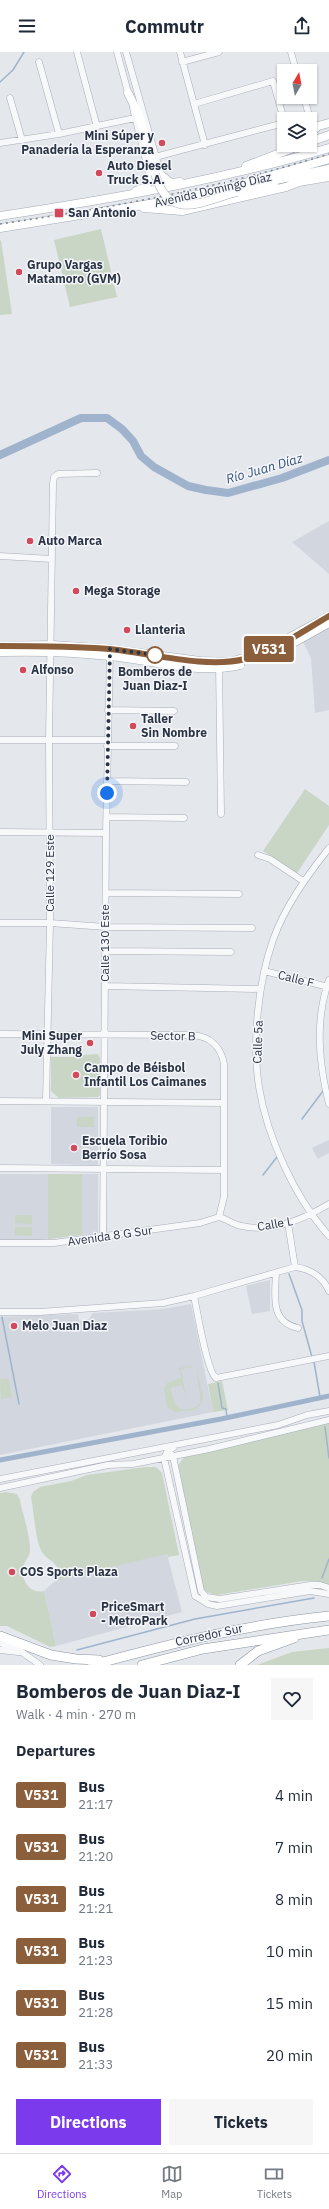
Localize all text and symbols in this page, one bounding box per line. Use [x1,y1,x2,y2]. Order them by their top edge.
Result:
icon: menu [16,15,38,37]
text: Commutr [125,15,204,38]
icon: share [291,15,313,37]
north arrow [277,64,317,104]
map controls [277,64,317,152]
button: layers [277,112,317,152]
place label: Mini Súper y Panadería la Esperanza [21,128,155,157]
marker: Mini Súper y Panadería la Esperanza [157,138,167,148]
place label: Auto Diesel Truck S.A. [107,158,172,187]
marker: Auto Diesel Truck S.A. [94,168,104,178]
street label: Avenida Domingo Díaz [153,169,273,210]
place label: San Antonio [68,205,137,220]
marker: San Antonio [53,207,65,219]
place label: Grupo Vargas Matamoro (GVM) [27,257,121,286]
marker: Grupo Vargas Matamoro (GVM) [14,267,24,277]
water label: Río Juan Díaz [224,449,305,488]
place label: Auto Marca [38,533,102,548]
marker: Auto Marca [25,536,35,546]
place label: Mega Storage [84,583,161,598]
marker: Mega Storage [71,586,81,596]
place label: Llanteria [135,622,186,637]
marker: Llanteria [122,625,132,635]
line badge: V531 [241,636,297,662]
text: V531 [252,640,286,658]
marker: Bomberos de Juan Diaz-I [146,646,164,664]
place label: Alfonso [31,662,74,677]
place label: Bomberos de Juan Diaz-I [118,664,192,693]
marker: Alfonso [18,665,28,675]
place label: Taller Sin Nombre [141,711,207,740]
marker: Taller Sin Nombre [128,721,138,731]
your location [97,783,117,803]
street label: Calle 129 Este [42,834,57,912]
street label: Calle 130 Este [97,904,112,982]
street label: Calle F [277,967,316,990]
street label: Calle 5a [249,1019,266,1064]
place label: Mini Super July Zhang [20,1028,82,1057]
street label: Sector B [150,1028,196,1043]
marker: Mini Super July Zhang [85,1038,95,1048]
place label: Campo de Béisbol Infantil Los Caimanes [84,1060,207,1089]
marker: Campo de Béisbol Infantil Los Caimanes [71,1070,81,1080]
place label: Escuela Toribio Berrío Sosa [82,1133,168,1162]
marker: Escuela Toribio Berrío Sosa [69,1143,79,1153]
street label: Calle L [256,1213,294,1234]
street label: Avenida 8 G Sur [67,1222,154,1249]
place label: Melo Juan Diaz [22,1318,107,1333]
marker: Melo Juan Diaz [9,1321,19,1331]
place label: COS Sports Plaza [20,1564,118,1579]
marker: COS Sports Plaza [7,1567,17,1577]
place label: PriceSmart - MetroPark [101,1599,168,1628]
marker: PriceSmart - MetroPark [88,1609,98,1619]
street label: Corredor Sur [174,1620,245,1649]
button: heart [271,1678,313,1720]
text: Bomberos de Juan Diaz-I [16,1679,241,1703]
text: Walk · 4 min · 270 m [16,1706,136,1723]
text: Departures [16,1741,95,1760]
text: Bus [78,1777,105,1796]
text: V531 [24,1786,58,1804]
text: 4 min [275,1786,313,1805]
text: 21:17 [78,1796,113,1813]
text: Bus [78,1829,105,1848]
text: V531 [24,1838,58,1856]
text: 7 min [275,1838,313,1857]
text: 21:20 [78,1848,113,1865]
text: Bus [78,1881,105,1900]
text: V531 [24,1890,58,1908]
text: 8 min [275,1890,313,1909]
text: 21:21 [78,1900,113,1917]
text: Bus [78,1933,105,1952]
text: V531 [24,1942,58,1960]
text: 10 min [266,1942,313,1961]
text: 21:23 [78,1952,113,1969]
text: Bus [78,1985,105,2004]
text: V531 [24,1994,58,2012]
text: 15 min [266,1994,313,2013]
text: 21:28 [78,2004,113,2021]
text: Bus [78,2037,105,2056]
text: V531 [24,2046,58,2064]
text: 20 min [266,2046,313,2065]
text: 21:33 [78,2056,113,2073]
button: Directions [16,2099,161,2145]
button: Tickets [169,2099,313,2145]
tab: Directions [37,2163,87,2201]
tab: Map [161,2163,183,2201]
tab: Tickets [257,2163,292,2201]

